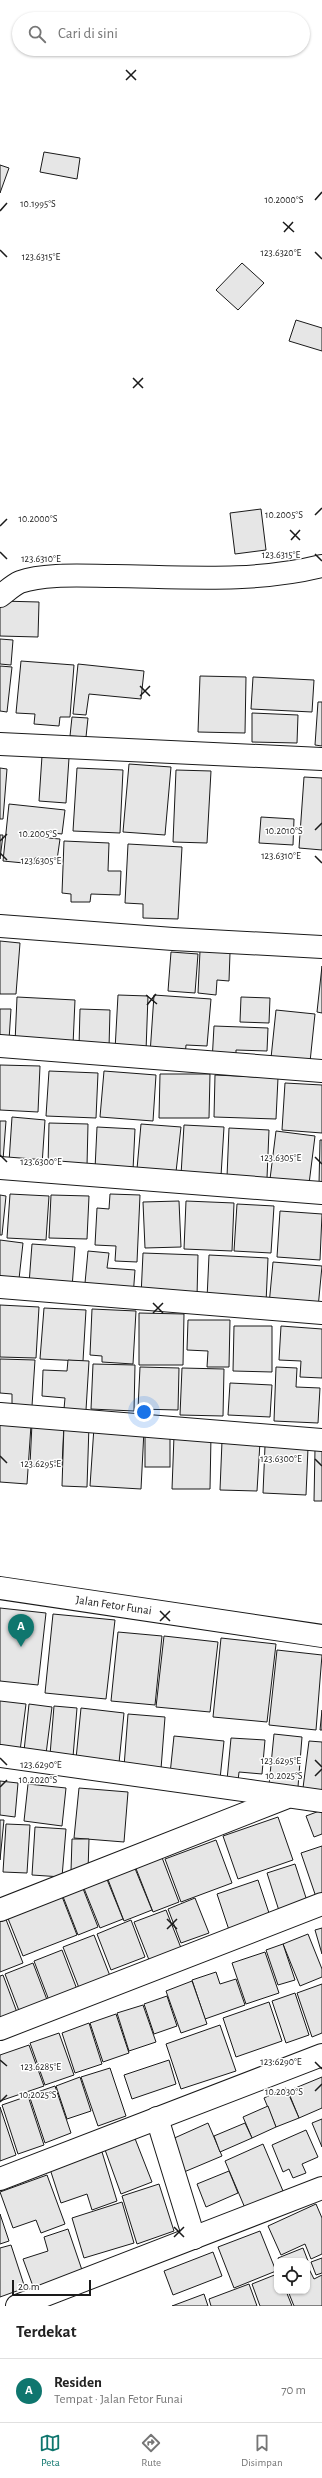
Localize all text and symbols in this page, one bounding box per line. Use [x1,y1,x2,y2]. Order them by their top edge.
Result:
search box [12,12,310,56]
icon: search [26,23,48,45]
text: Cari di sini [58,26,118,41]
text: 10.2000°S [264,195,304,205]
text: 10.1995°S [20,199,56,209]
text: 123.6320°E [261,248,302,258]
text: 123.6315°E [22,252,60,262]
text: 10.2005°S [265,510,303,520]
text: 10.2000°S [18,514,58,524]
text: 123.6315°E [262,550,300,560]
text: 123.6310°E [21,554,61,564]
text: 10.2010°S [265,826,303,836]
text: 10.2005°S [19,829,57,839]
text: 123.6310°E [261,851,301,861]
text: 123.6305°E [21,856,61,866]
text: 123.6305°E [261,1153,301,1163]
text: 123.6300°E [20,1157,62,1167]
your location [134,1402,154,1422]
text: 123.6300°E [260,1454,302,1464]
text: 123.6295°E [21,1459,61,1469]
street label: Jalan Fetor Funai [75,1593,153,1617]
pin: A [8,1614,34,1647]
text: 123.6295°E [261,1756,301,1766]
text: 123.6290°E [20,1760,62,1770]
text: 10.2025°S [265,1771,303,1781]
text: 10.2020°S [19,1775,57,1785]
text: 123.6290°E [260,2057,302,2067]
text: 123.6285°E [21,2062,61,2072]
text: 10.2030°S [265,2087,303,2097]
text: 10.2025°S [19,2090,57,2100]
map controls [274,2258,310,2294]
button: locate [274,2258,310,2294]
scale bar [12,2278,91,2297]
text: 20 m [18,2281,39,2292]
text: Terdekat [16,2323,76,2340]
text: Residen [54,2375,102,2390]
text: A [25,2384,33,2397]
text: 70 m [281,2384,306,2397]
text: Tempat · Jalan Fetor Funai [54,2393,183,2406]
tab: Peta [39,2432,61,2469]
tab: Rute [140,2432,162,2469]
tab: Disimpan [241,2432,283,2469]

